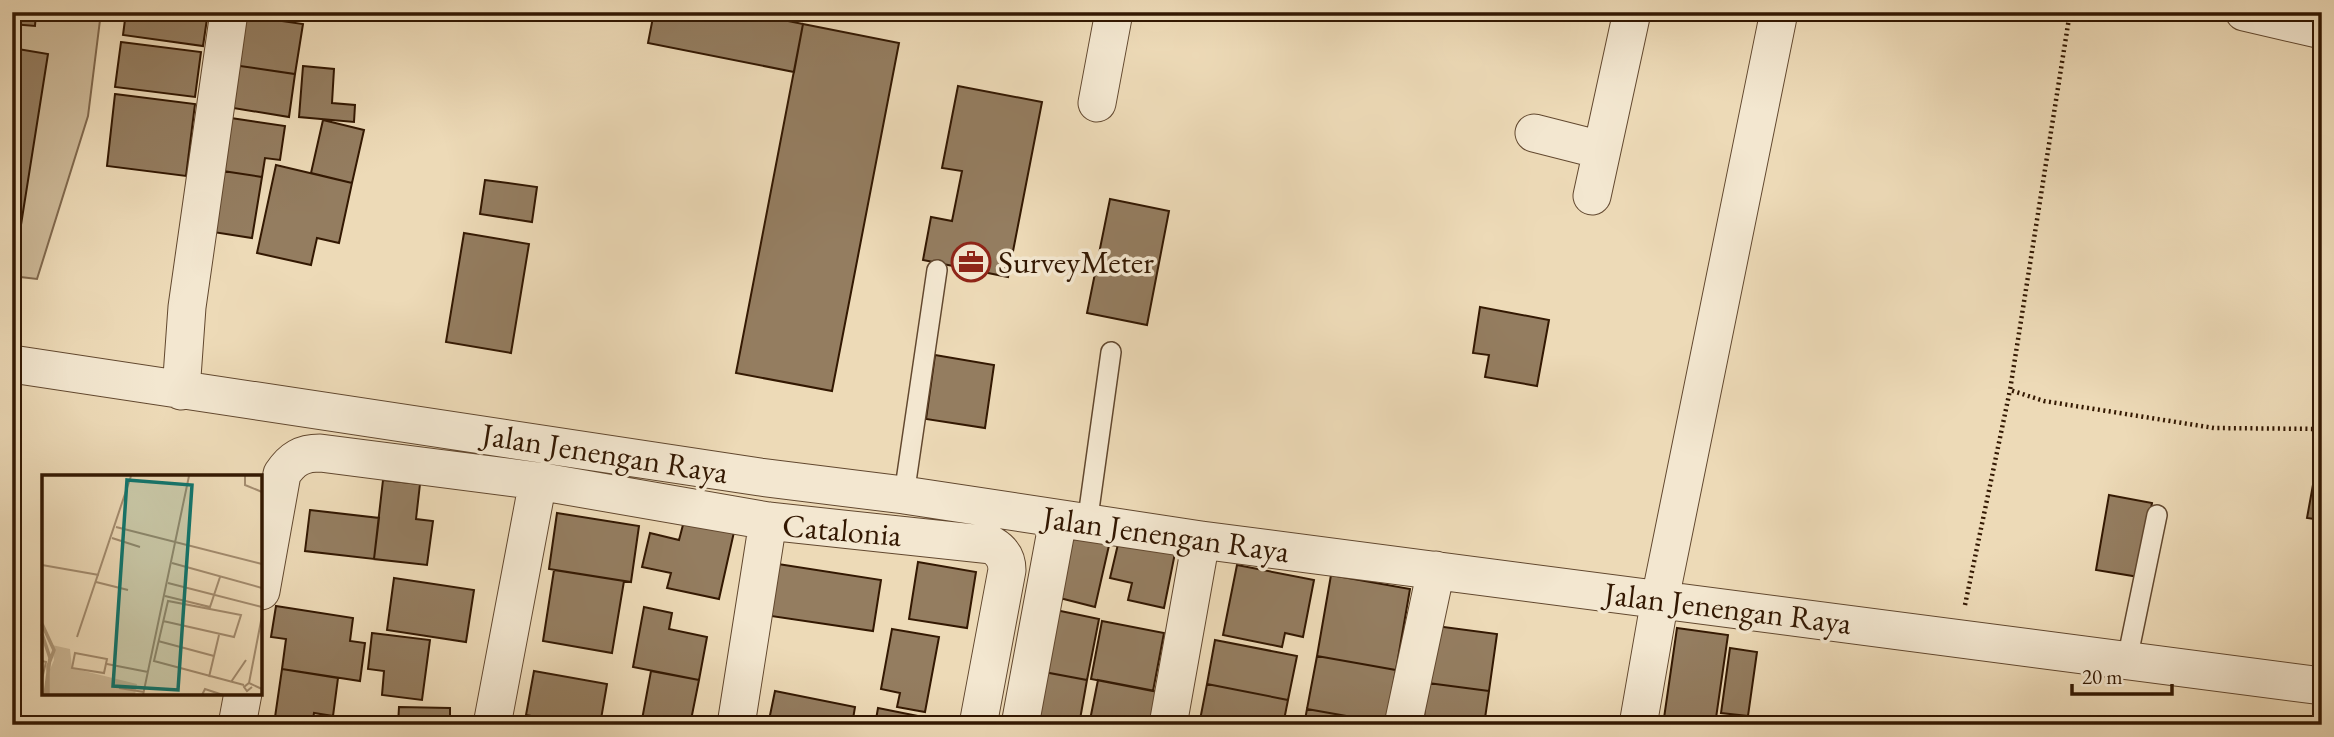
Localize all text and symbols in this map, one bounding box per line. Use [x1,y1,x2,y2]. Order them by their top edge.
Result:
office icon: SurveyMeter [950,241,992,283]
place label: SurveyMeter [998,241,1154,283]
street label: Jalan Jenengan Raya [476,412,731,493]
inset map [42,475,262,695]
street label: Jalan Jenengan Raya [1037,495,1292,572]
street label: Catalonia [781,504,903,556]
street label: Jalan Jenengan Raya [1599,572,1854,644]
scale bar [2072,653,2171,697]
text: 20 m [2082,663,2123,690]

